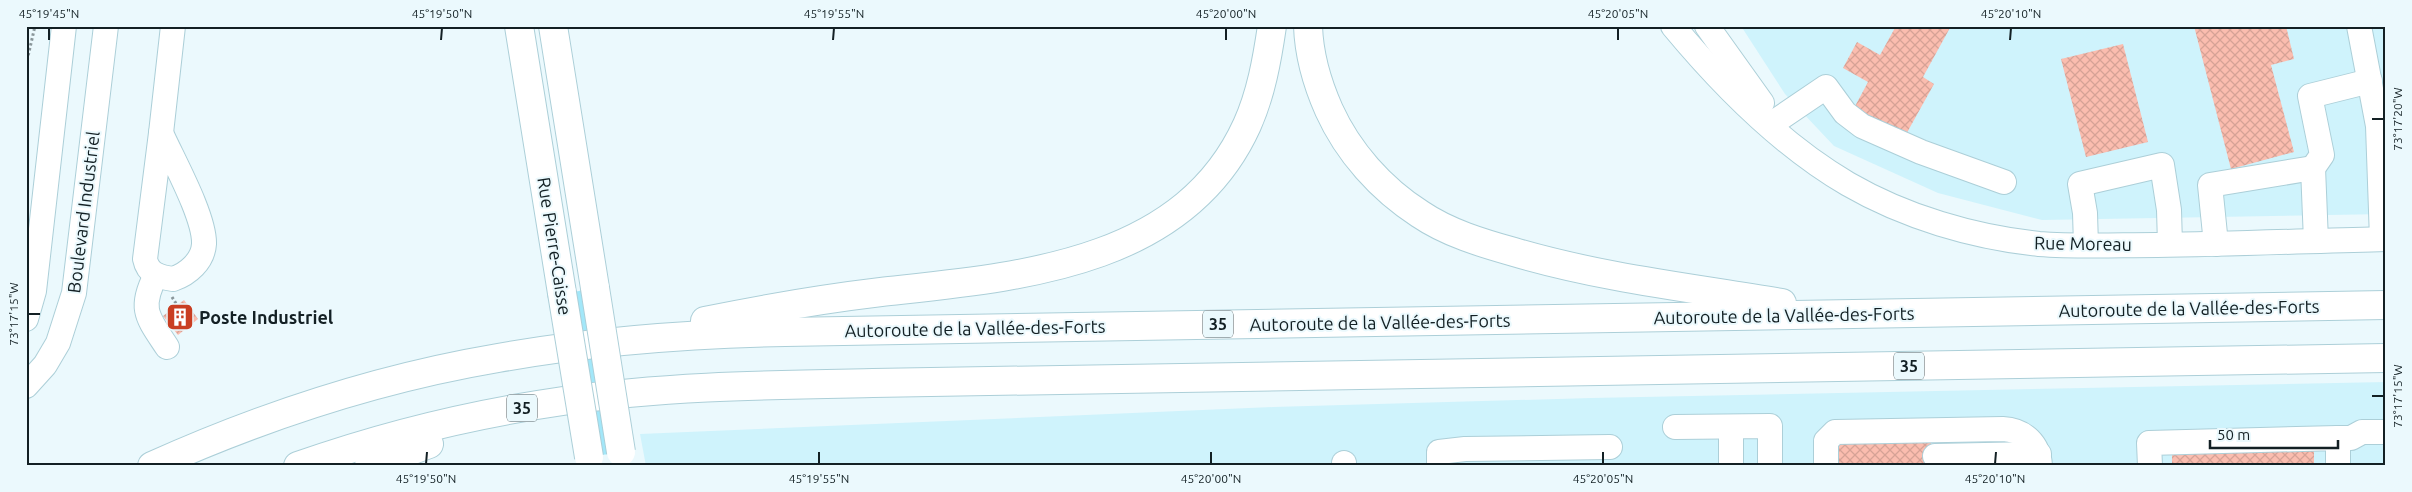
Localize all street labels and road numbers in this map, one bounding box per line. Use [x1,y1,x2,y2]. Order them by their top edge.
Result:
street label: Boulevard Industriel [63,130,103,294]
street label: Rue Pierre-Caisse [534,175,576,317]
street label: Rue Moreau [2034,232,2132,254]
street label: Autoroute de la Vallée-des-Forts [2058,296,2320,320]
street label: Autoroute de la Vallée-des-Forts [1653,303,1915,327]
road number: 35 [1203,310,1233,338]
street label: Autoroute de la Vallée-des-Forts [1249,310,1511,334]
street label: Autoroute de la Vallée-des-Forts [844,316,1106,340]
road number: 35 [1894,352,1924,380]
road number: 35 [507,394,537,422]

